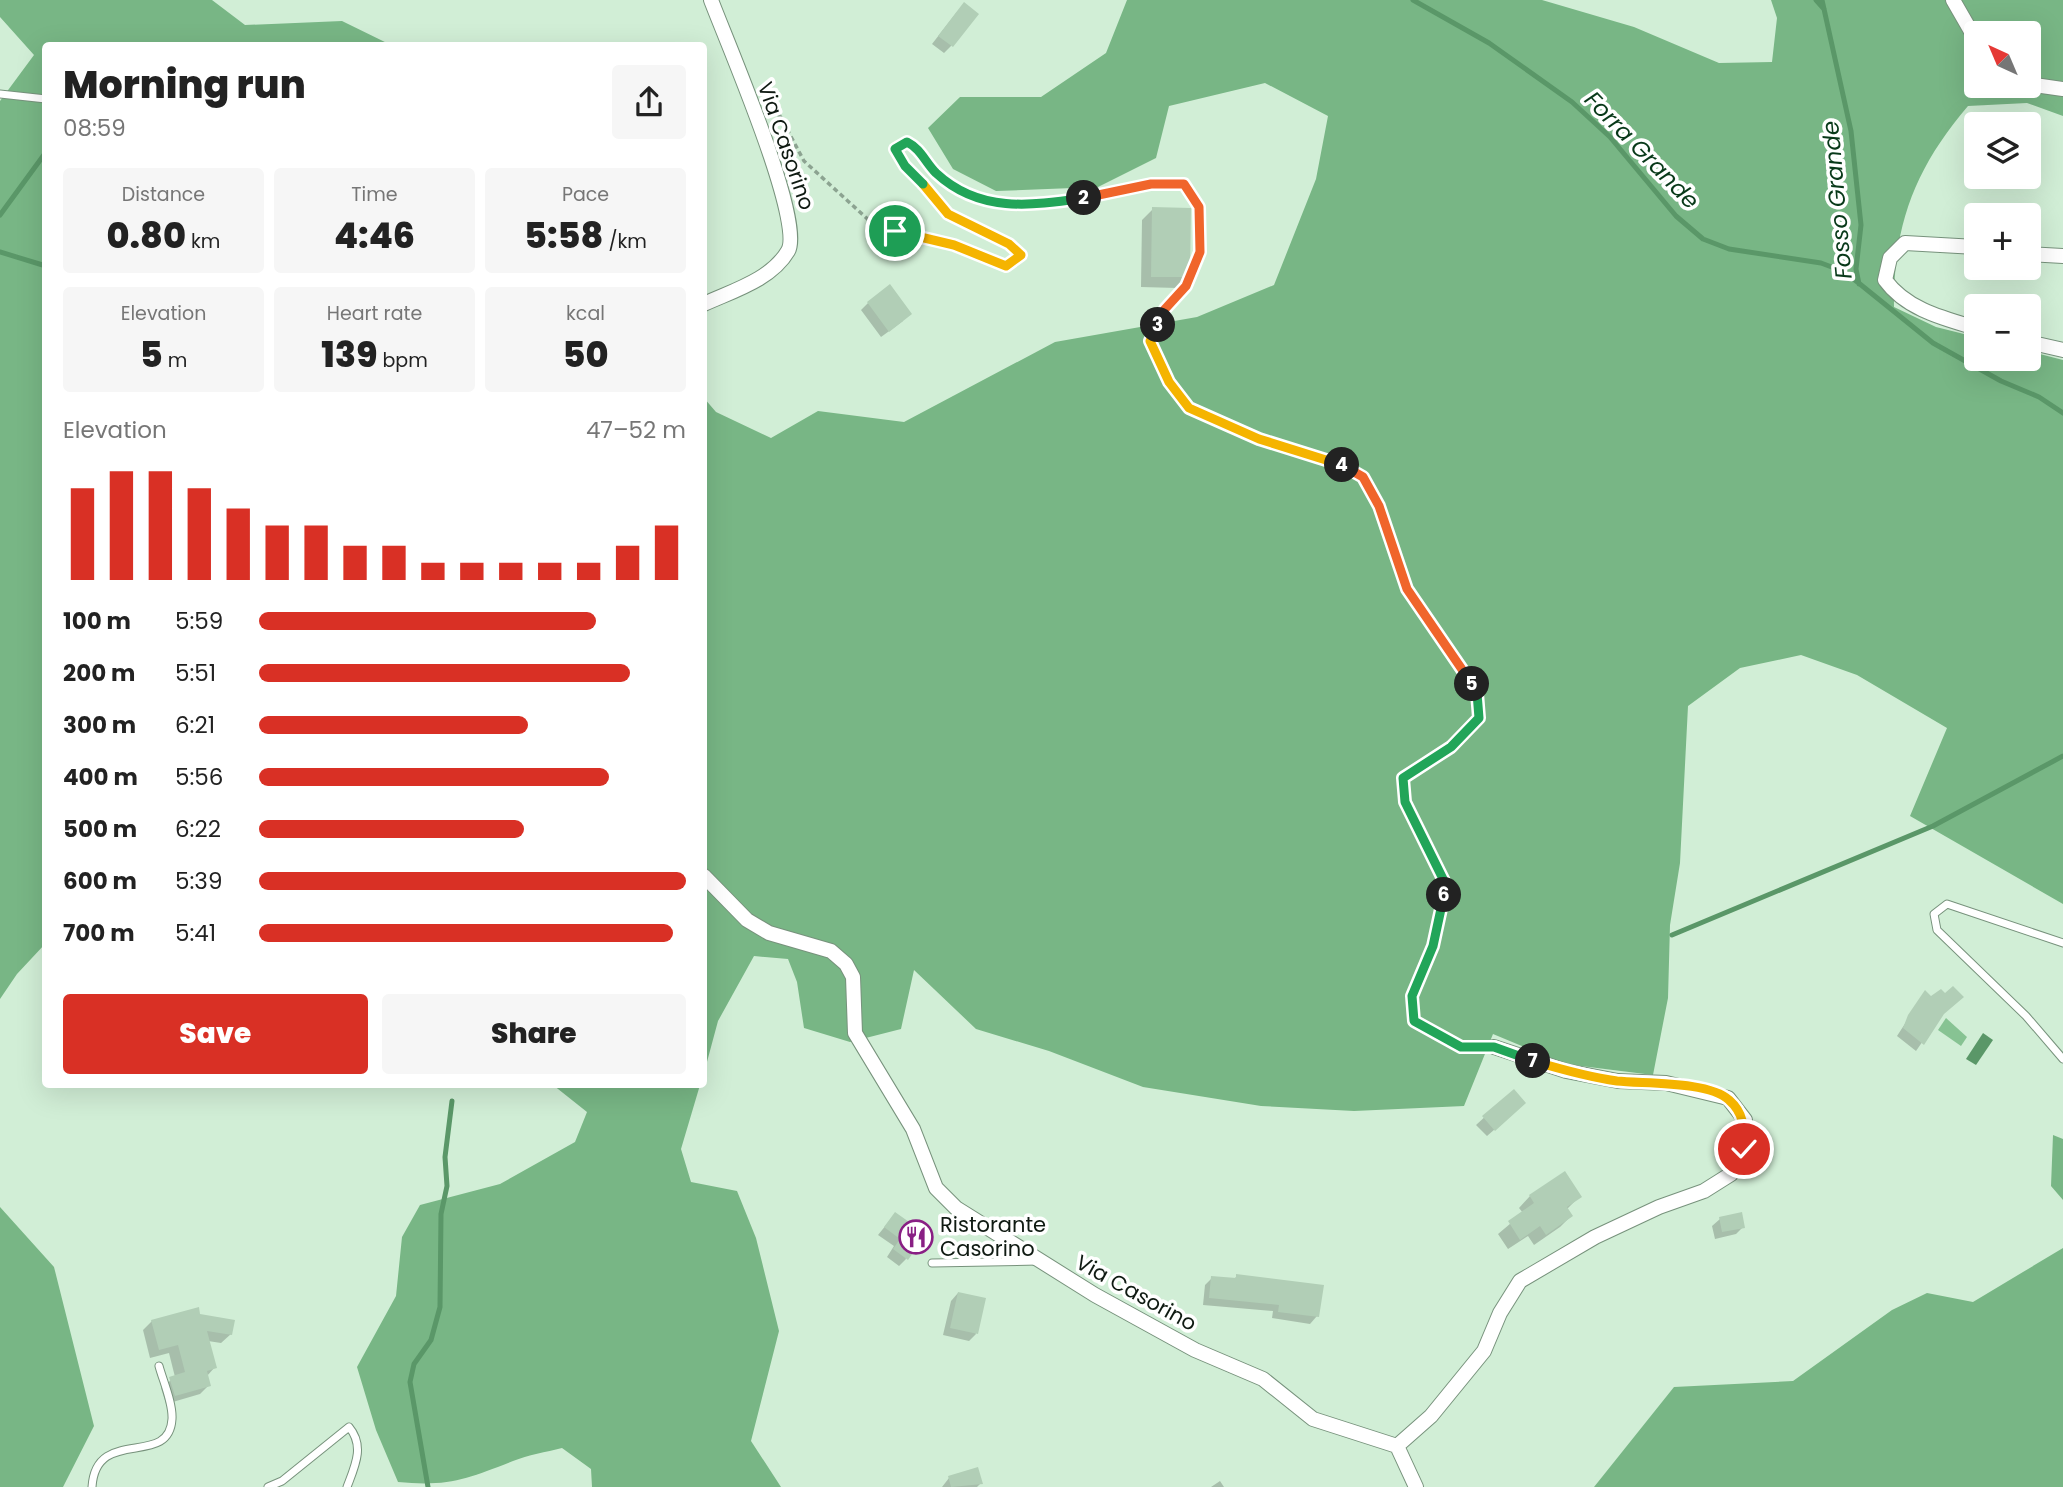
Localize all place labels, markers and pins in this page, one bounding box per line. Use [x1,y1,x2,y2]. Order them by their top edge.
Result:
pin: 2 [1066,180,1102,216]
pin [865,201,925,261]
pin: 3 [1140,308,1176,342]
pin: 4 [1324,448,1360,482]
pin: 5 [1454,666,1490,702]
pin: 6 [1426,878,1462,912]
pin: 7 [1516,1044,1550,1078]
pin [1714,1119,1774,1179]
place label: Ristorante Casorino [940,1210,1046,1263]
restaurant icon: Ristorante Casorino [897,1218,935,1256]

